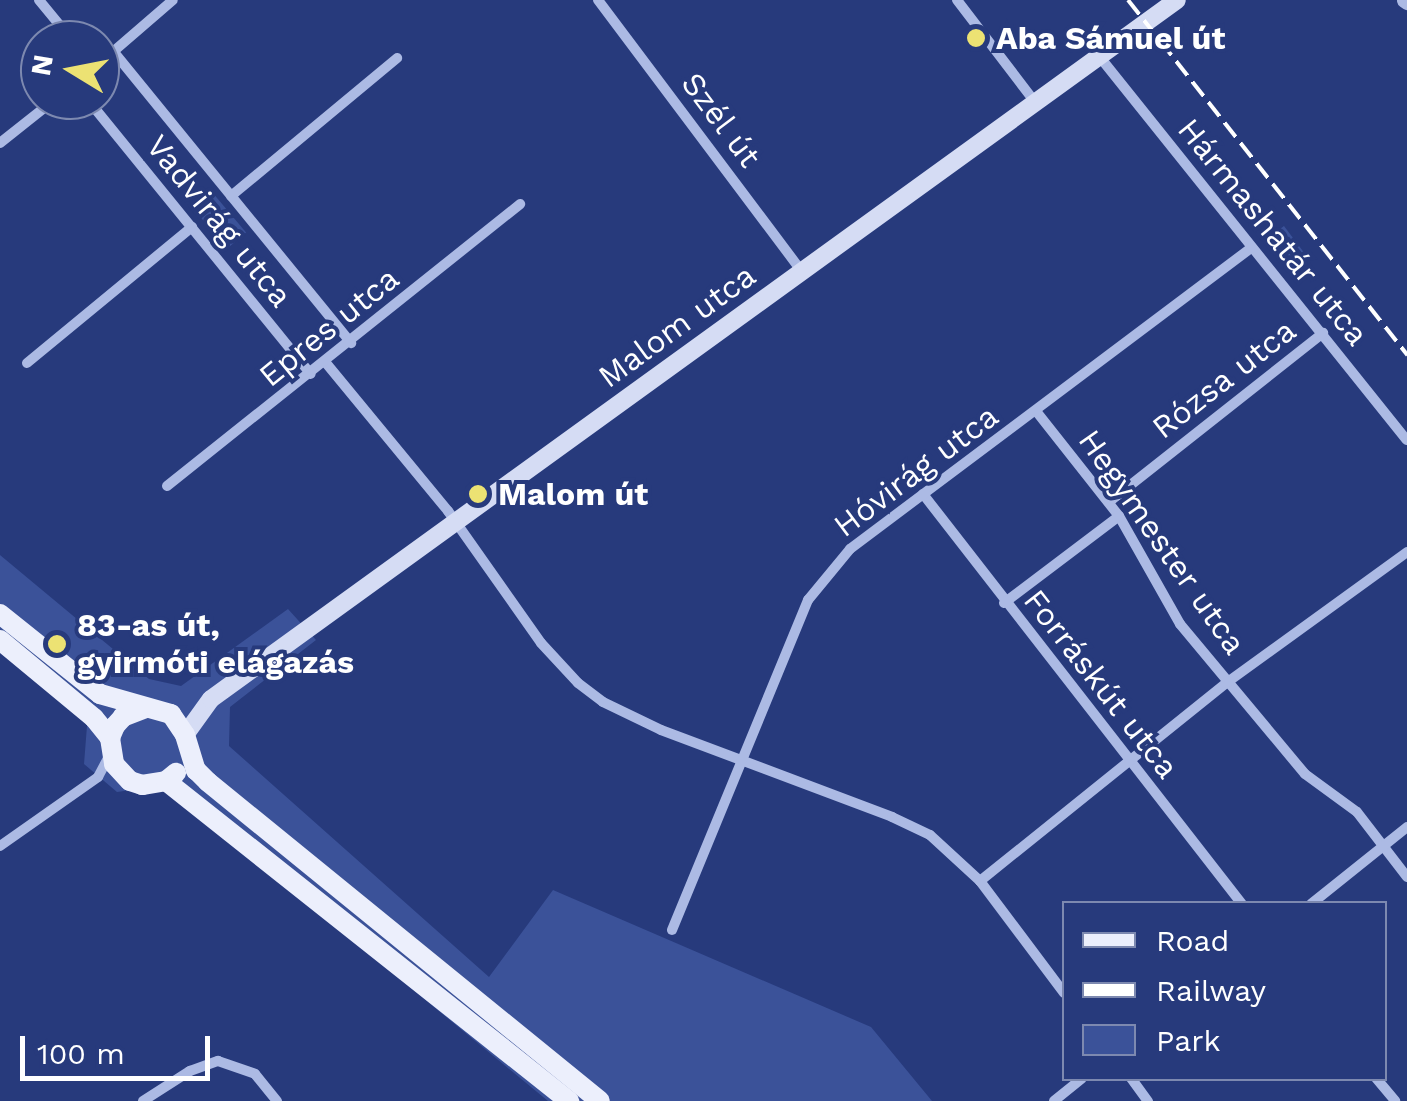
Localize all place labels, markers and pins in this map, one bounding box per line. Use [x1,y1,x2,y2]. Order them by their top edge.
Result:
place label: Aba Sámuel út [996,19,1226,57]
marker: Aba Sámuel út [965,27,987,49]
place label: Malom út [498,475,648,513]
marker: Malom út [467,483,489,505]
place label: 83-as út, gyirmóti elágazás [77,607,354,682]
marker: 83-as út, gyirmóti elágazás [46,633,68,655]

